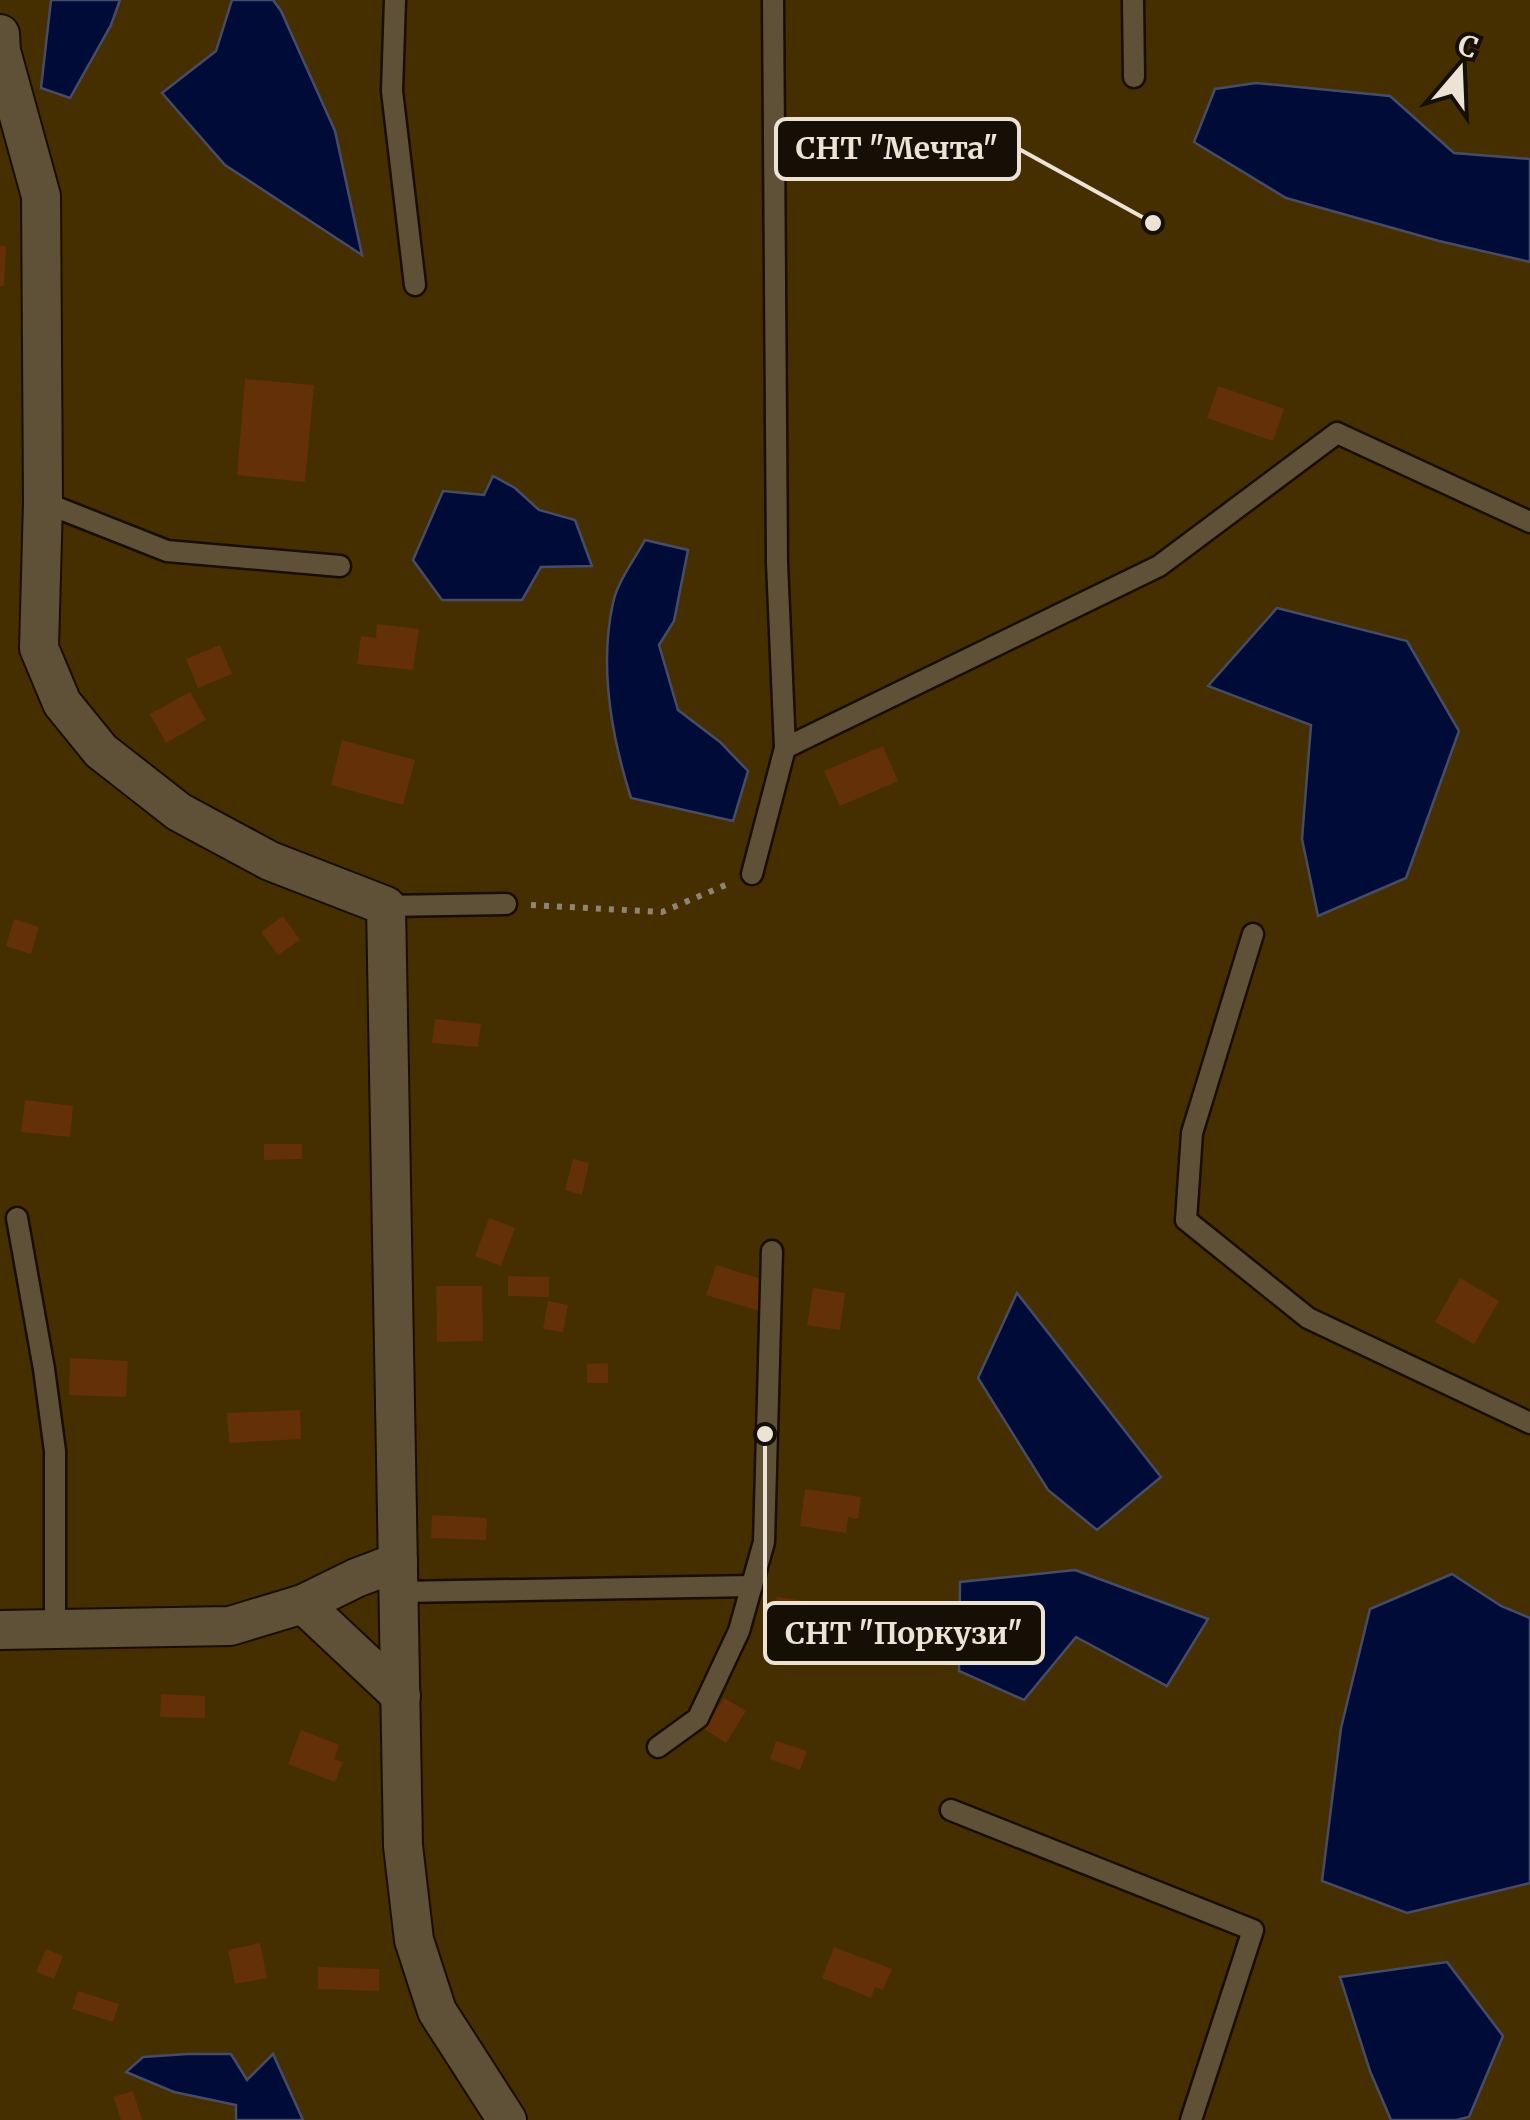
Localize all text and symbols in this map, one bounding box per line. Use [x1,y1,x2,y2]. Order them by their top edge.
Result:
north arrow [1410,20,1510,120]
text: С [1453,26,1483,66]
callout: СНТ "Мечта" [776,119,1019,179]
text: СНТ "Мечта" [796,129,998,167]
callout: СНТ "Поркузи" [765,1603,1043,1663]
text: СНТ "Поркузи" [785,1614,1023,1652]

